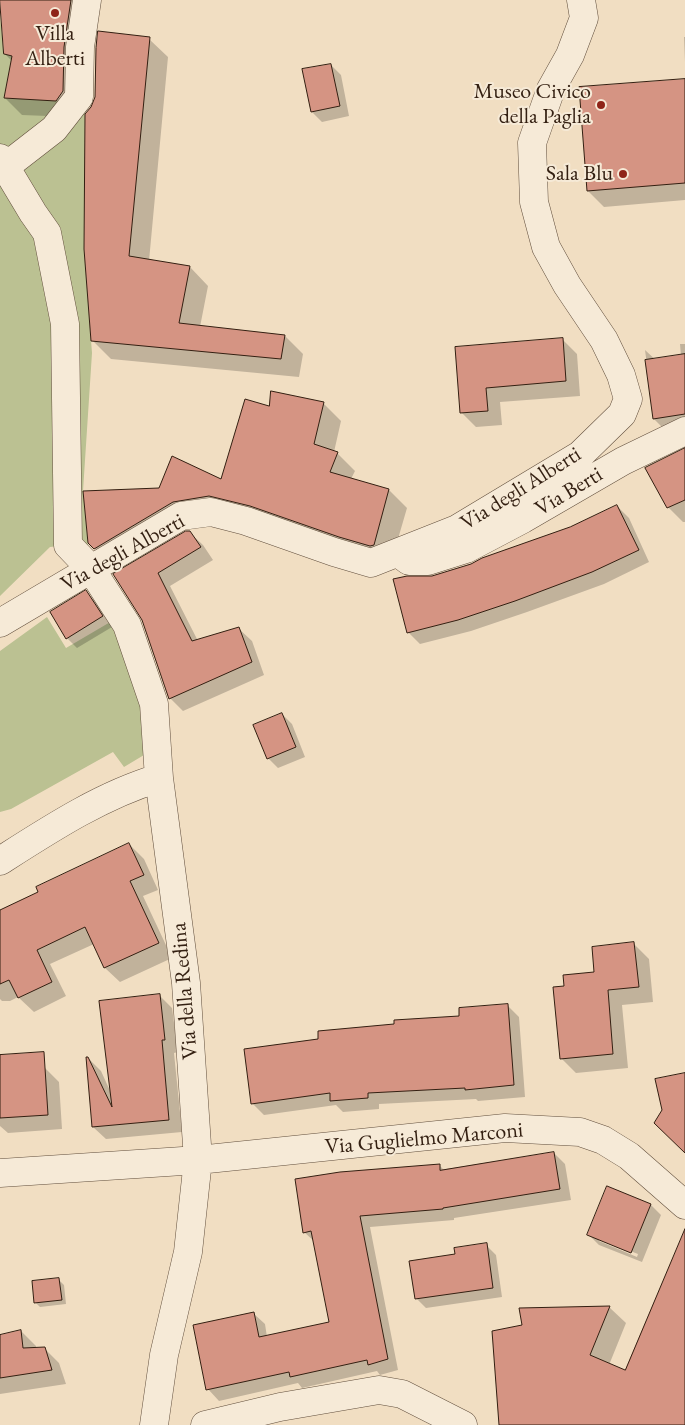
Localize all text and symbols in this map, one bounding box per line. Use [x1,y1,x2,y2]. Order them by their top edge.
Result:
marker: Villa Alberti [49,7,61,19]
place label: Villa Alberti [25,21,85,72]
place label: Museo Civico della Paglia [473,79,591,130]
marker: Museo Civico della Paglia [595,99,607,111]
place label: Sala Blu [546,161,613,187]
marker: Sala Blu [617,168,629,180]
street label: Via degli Alberti [456,441,586,537]
street label: Via Berti [530,462,608,522]
street label: Via degli Alberti [57,508,189,598]
street label: Via della Redina [166,921,204,1061]
street label: Via Guglielmo Marconi [324,1117,524,1161]

